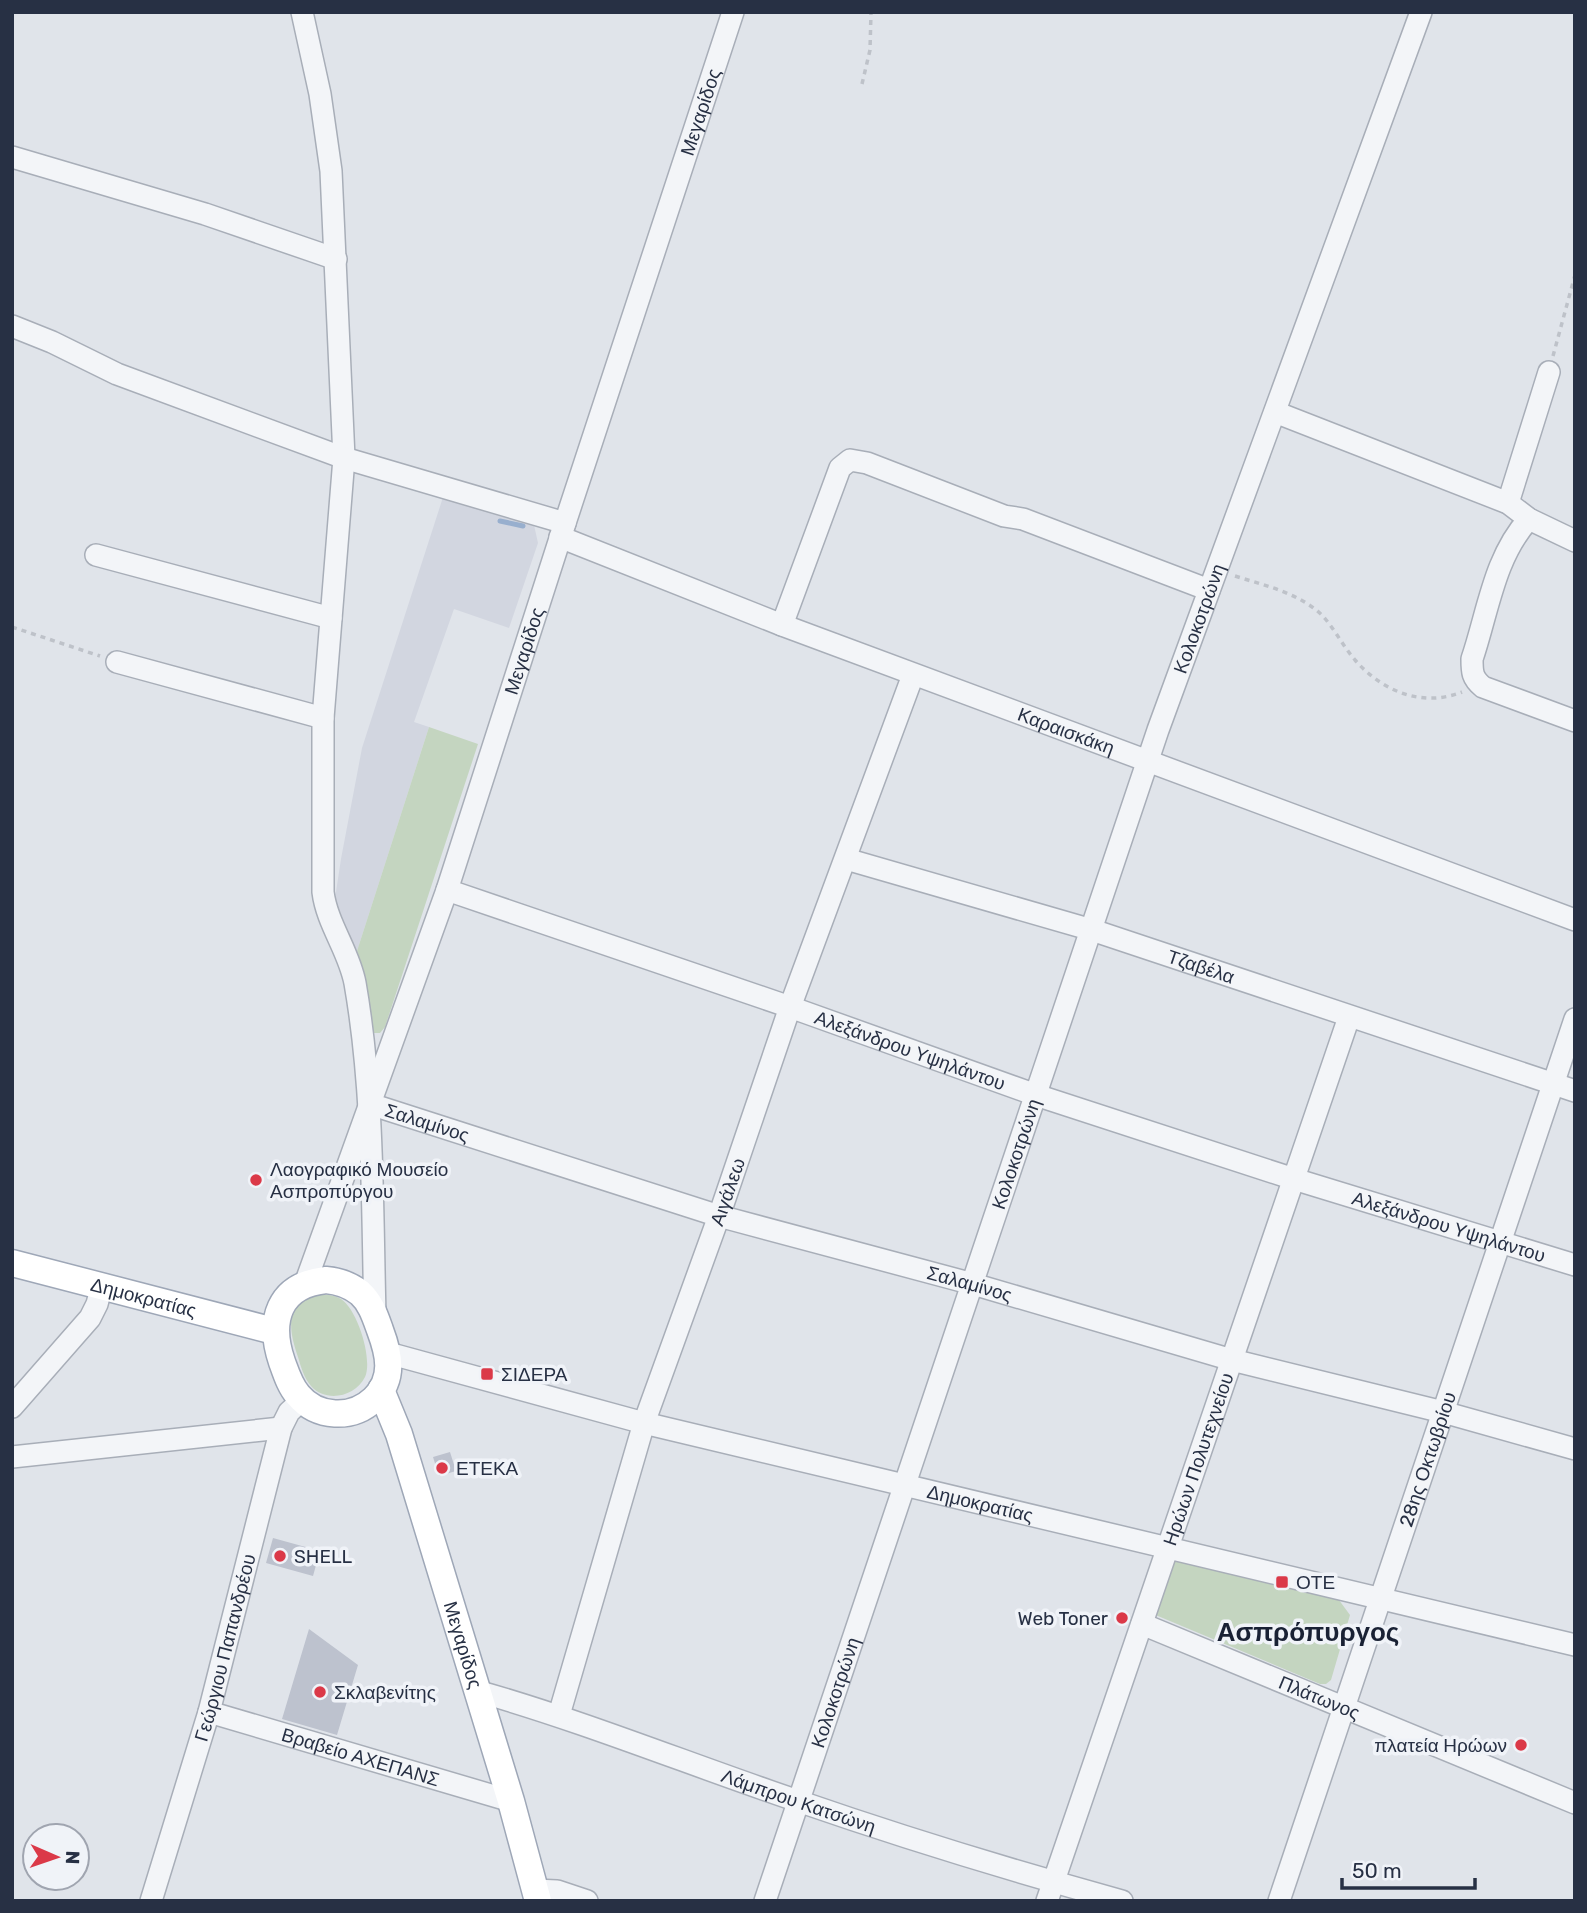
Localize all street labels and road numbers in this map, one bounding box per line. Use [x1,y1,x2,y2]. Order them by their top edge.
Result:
street label: Μεγαρίδος [675,66,725,158]
street label: Κολοκοτρώνη [1168,560,1229,677]
street label: Μεγαρίδος [499,604,549,697]
street label: Καραισκάκη [1015,702,1118,759]
street label: Τζαβέλα [1165,944,1238,988]
street label: Αλεξάνδρου Υψηλάντου [812,1005,1009,1095]
street label: Κολοκοτρώνη [986,1096,1045,1212]
street label: Σαλαμίνος [382,1098,472,1147]
street label: Αιγάλεω [705,1155,750,1229]
street label: Αλεξάνδρου Υψηλάντου [1349,1186,1548,1267]
street label: Σαλαμίνος [924,1261,1015,1306]
street label: Δημοκρατίας [88,1272,199,1322]
street label: Ηρώων Πολυτεχνείου [1158,1370,1238,1548]
street label: 28ης Οκτωβρίου [1394,1389,1461,1530]
street label: Δημοκρατίας [925,1479,1035,1527]
street label: Γεώργιου Παπανδρέου [189,1551,260,1744]
street label: Μεγαρίδος [439,1598,488,1691]
street label: Κολοκοτρώνη [806,1634,864,1751]
street label: Πλάτωνος [1276,1670,1363,1724]
street label: Βραβείο ΑΧΕΠΑΝΣ [279,1723,442,1791]
street label: Λάμπρου Κατσώνη [718,1764,879,1838]

